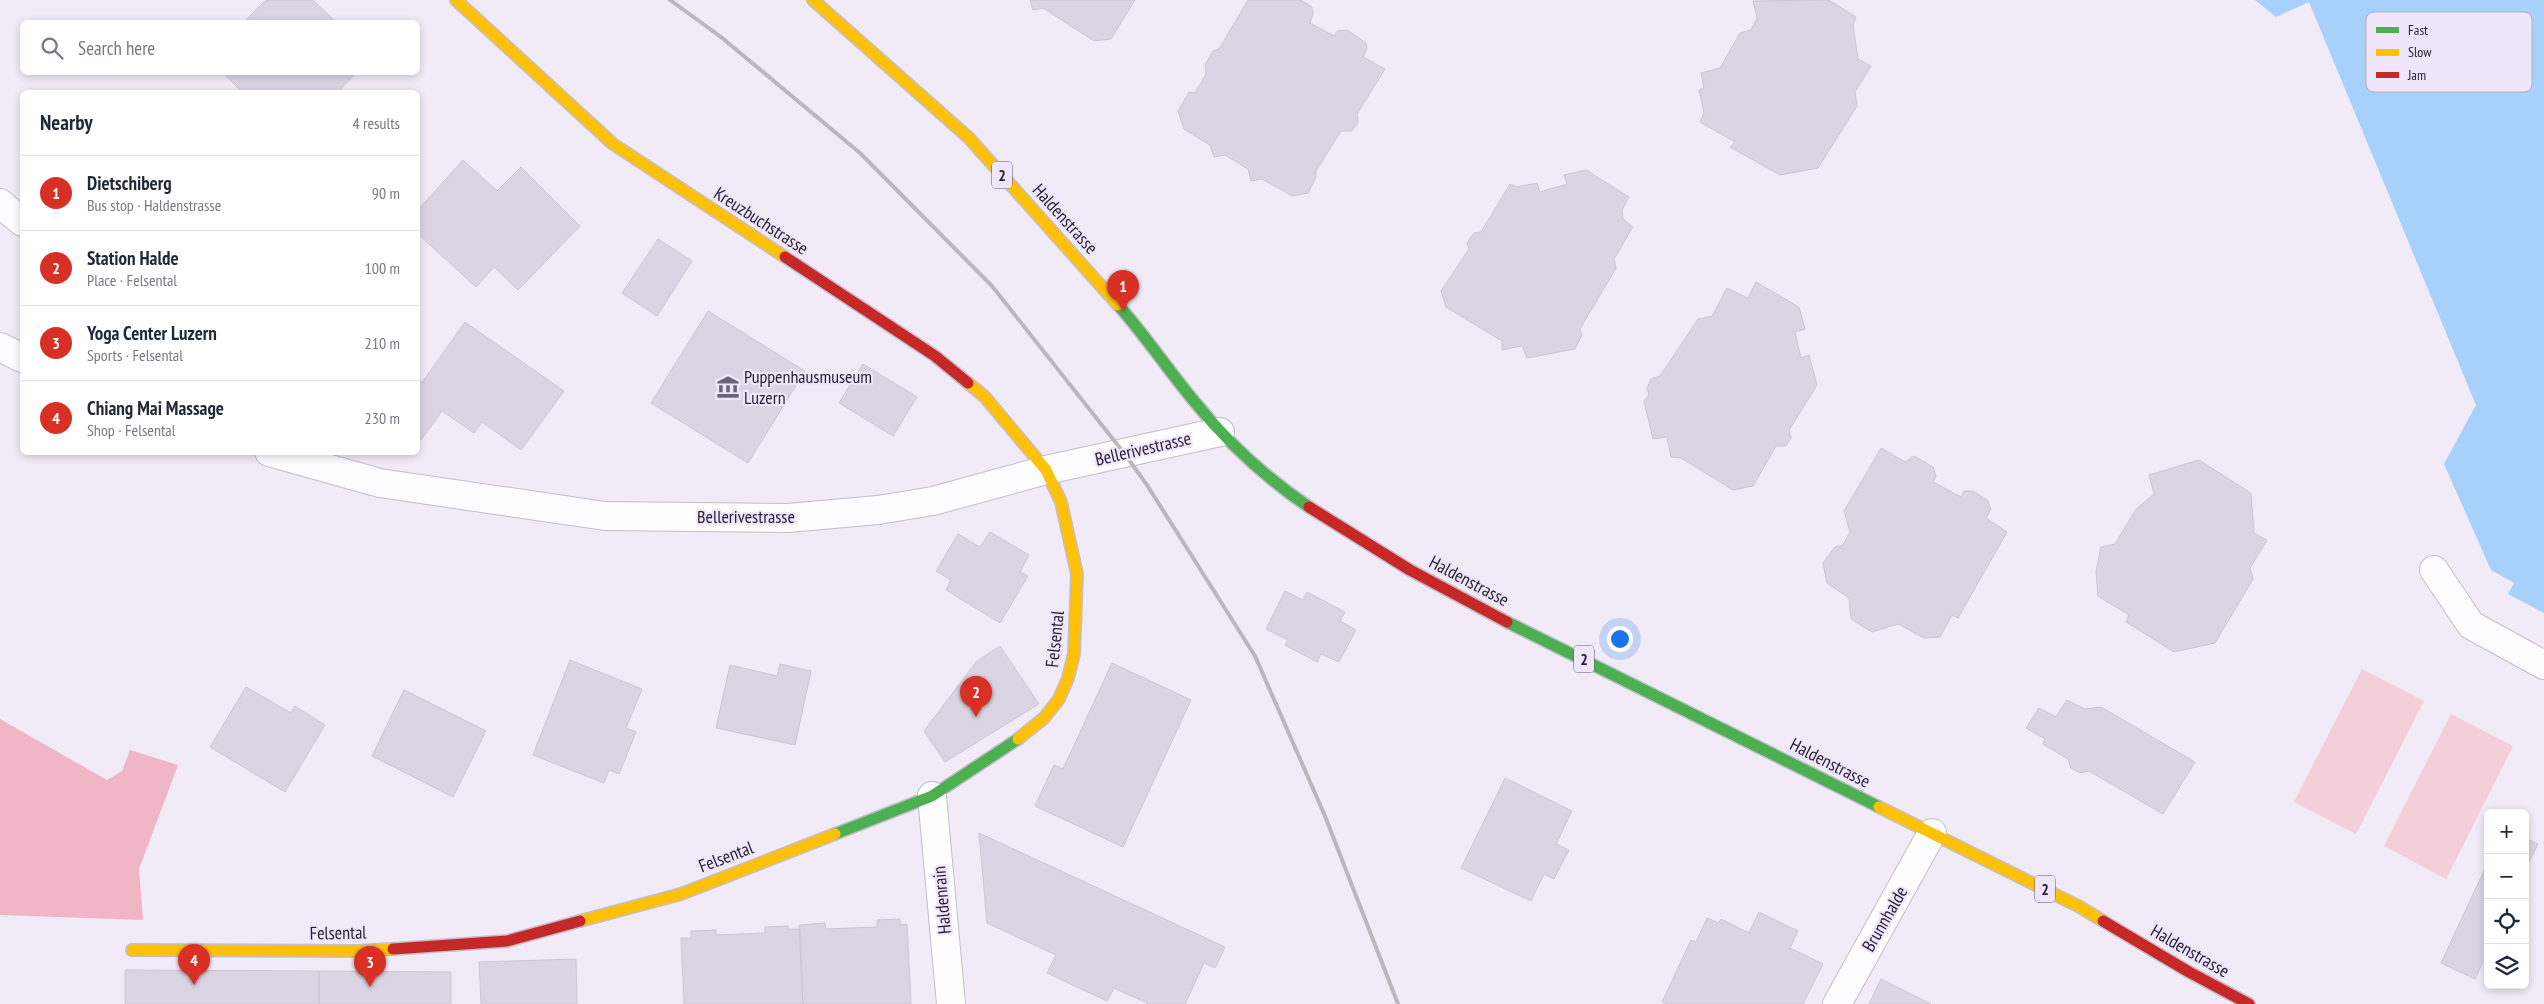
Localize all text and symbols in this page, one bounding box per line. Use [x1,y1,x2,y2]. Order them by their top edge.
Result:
legend [2366,12,2532,92]
search box [20,20,420,75]
text: Fast [2408,21,2428,39]
icon: search [38,34,66,62]
text: Search here [78,36,155,60]
text: Slow [2408,43,2432,61]
text: Jam [2407,66,2426,84]
text: Nearby [40,109,93,136]
text: 4 results [353,113,400,133]
road number: 2 [992,162,1012,188]
text: Dietschiberg [87,171,172,195]
street label: Haldenstrasse [1028,179,1103,259]
street label: Kreuzbuchstrasse [710,182,813,260]
text: 1 [52,183,60,203]
text: 90 m [372,183,400,203]
text: Bus stop · Haldenstrasse [87,195,221,215]
text: Station Halde [87,246,179,270]
text: 2 [52,258,60,278]
text: 100 m [365,258,400,278]
text: Place · Felsental [87,270,177,290]
pin: 1 [1107,270,1139,311]
text: Yoga Center Luzern [87,321,217,345]
text: 3 [52,333,60,353]
text: 210 m [365,333,400,353]
text: Sports · Felsental [87,345,183,365]
place label: Puppenhausmuseum Luzern [744,365,872,409]
museum icon: Puppenhausmuseum Luzern [715,374,741,400]
text: Chiang Mai Massage [87,396,224,420]
text: 4 [52,408,60,428]
text: 230 m [365,408,400,428]
text: Shop · Felsental [87,420,175,440]
street label: Bellerivestrasse [1093,426,1193,471]
street label: Bellerivestrasse [697,505,795,528]
street label: Haldenstrasse [1425,550,1513,611]
street label: Felsental [1040,609,1069,668]
your location [1607,626,1633,652]
road number: 2 [1574,646,1594,672]
pin: 2 [960,676,992,717]
street label: Haldenstrasse [1786,733,1874,793]
map controls [2484,809,2529,989]
button: + [2484,809,2529,854]
street label: Felsental [695,835,757,877]
button: − [2484,854,2529,899]
street label: Haldenrain [927,865,956,935]
road number: 2 [2035,876,2055,902]
street label: Brunnhalde [1857,882,1912,955]
button: locate [2484,899,2529,944]
street label: Haldenstrasse [2147,919,2234,982]
street label: Felsental [309,920,367,944]
pin: 4 [178,944,210,985]
button: layers [2484,944,2529,989]
pin: 3 [354,946,386,987]

